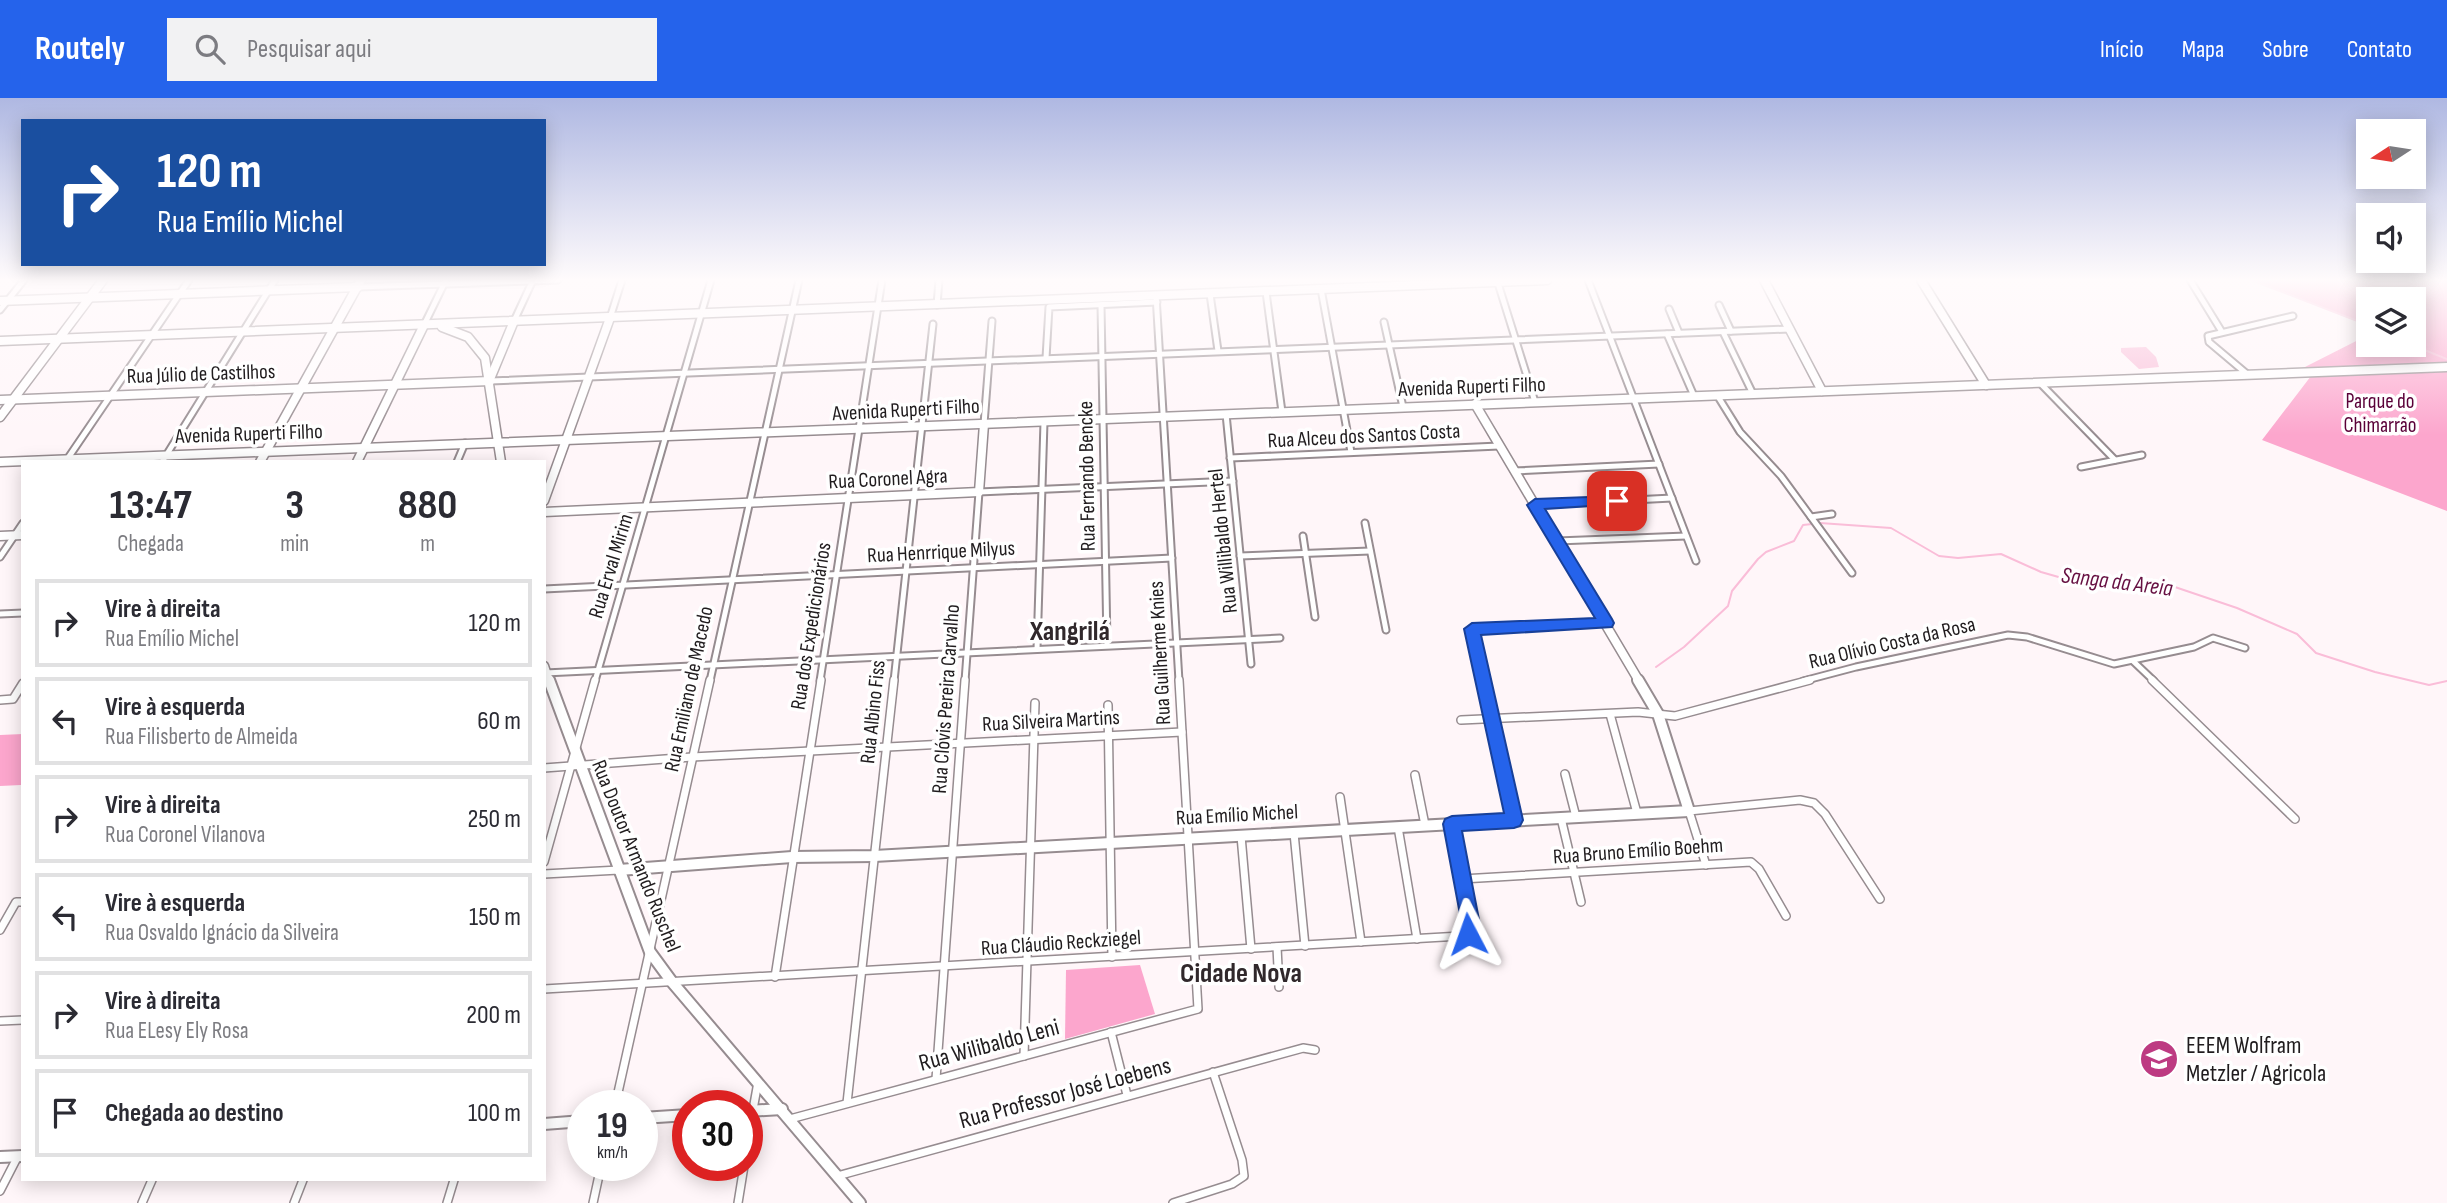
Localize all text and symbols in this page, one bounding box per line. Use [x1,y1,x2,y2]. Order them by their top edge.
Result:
search box [167,18,657,81]
text: Routely [35,29,125,69]
icon: search [191,30,229,68]
text: Pesquisar aqui [247,34,372,65]
text: Início [2100,35,2144,64]
text: Mapa [2182,35,2224,64]
text: Sobre [2262,35,2309,64]
text: Contato [2347,35,2412,64]
north arrow [2356,119,2426,189]
map controls [2356,119,2426,357]
text: 120 m [157,143,262,202]
icon: right [42,147,133,238]
text: Rua Emílio Michel [157,203,343,242]
button: sound [2356,203,2426,273]
button: layers [2356,287,2426,357]
street label: Rua Júlio de Castilhos [126,359,276,389]
street label: Avenida Ruperti Filho [1397,372,1546,402]
park label: Parque do Chimarrão [2343,389,2417,438]
street label: Avenida Ruperti Filho [831,394,980,426]
street label: Rua Fernando Bencke [1073,401,1101,551]
street label: Rua Alceu dos Santos Costa [1267,418,1461,454]
street label: Avenida Ruperti Filho [174,419,323,449]
street label: Rua Coronel Agra [828,463,948,495]
street label: Rua Willibaldo Hertel [1203,468,1243,614]
pin [1587,471,1647,531]
text: 13:47 [110,480,192,531]
text: 3 [285,480,304,531]
text: 880 [398,480,457,531]
icon: arrive [1598,482,1636,520]
street label: Rua Erval Mirim [583,511,639,621]
text: Chegada [117,530,184,558]
text: min [280,530,309,558]
text: m [420,530,435,558]
street label: Rua Henrrique Milyus [866,536,1016,568]
street label: Rua dos Expedicionários [785,541,837,711]
water label: Sanga da Areia [2060,561,2175,603]
street label: Rua Guilherme Knies [1144,580,1176,726]
text: Vire à direita [105,594,221,625]
icon: right [46,604,84,642]
street label: Rua Emiliano de Macedo [659,604,719,774]
street label: Rua Clóvis Pereira Carvalho [927,604,965,794]
text: 120 m [468,608,521,639]
street label: Rua Olívio Costa da Rosa [1806,612,1978,674]
district label: Xangrilá [1029,615,1110,648]
text: Rua Emílio Michel [105,625,239,653]
street label: Rua Albino Fiss [855,659,891,765]
text: Vire à esquerda [105,692,245,723]
icon: left [46,702,84,740]
street label: Rua Silveira Martins [982,705,1120,737]
text: 60 m [477,706,521,737]
text: Rua Filisberto de Almeida [105,723,298,751]
street label: Rua Doutor Armando Ruschel [586,756,686,956]
text: Vire à direita [105,790,221,821]
street label: Rua Emílio Michel [1175,799,1299,831]
icon: right [46,800,84,838]
text: 250 m [467,804,521,835]
text: Rua Coronel Vilanova [105,821,265,849]
street label: Rua Bruno Emílio Boehm [1552,833,1724,869]
text: Vire à esquerda [105,888,245,919]
position arrow [1431,897,1505,971]
icon: left [46,898,84,936]
text: 150 m [469,902,521,933]
text: Rua Osvaldo Ignácio da Silveira [105,919,339,947]
street label: Rua Cláudio Reckziegel [980,925,1142,961]
district label: Cidade Nova [1180,957,1302,990]
text: Vire à direita [105,986,221,1017]
icon: right [46,996,84,1034]
text: 200 m [466,1000,521,1031]
street label: Rua Wilibaldo Leni [916,1012,1062,1078]
text: Rua ELesy Ely Rosa [105,1017,249,1045]
place label: EEEM Wolfram Metzler / Agricola [2186,1031,2326,1088]
school or university icon: EEEM Wolfram Metzler / Agricola [2138,1038,2180,1080]
street label: Rua Professor José Loebens [956,1051,1174,1135]
speed limit sign: 30 [672,1090,763,1181]
icon: arrive [46,1094,84,1132]
text: Chegada ao destino [105,1098,284,1129]
text: 100 m [468,1098,521,1129]
text: 19 [597,1105,628,1148]
text: km/h [597,1142,628,1163]

